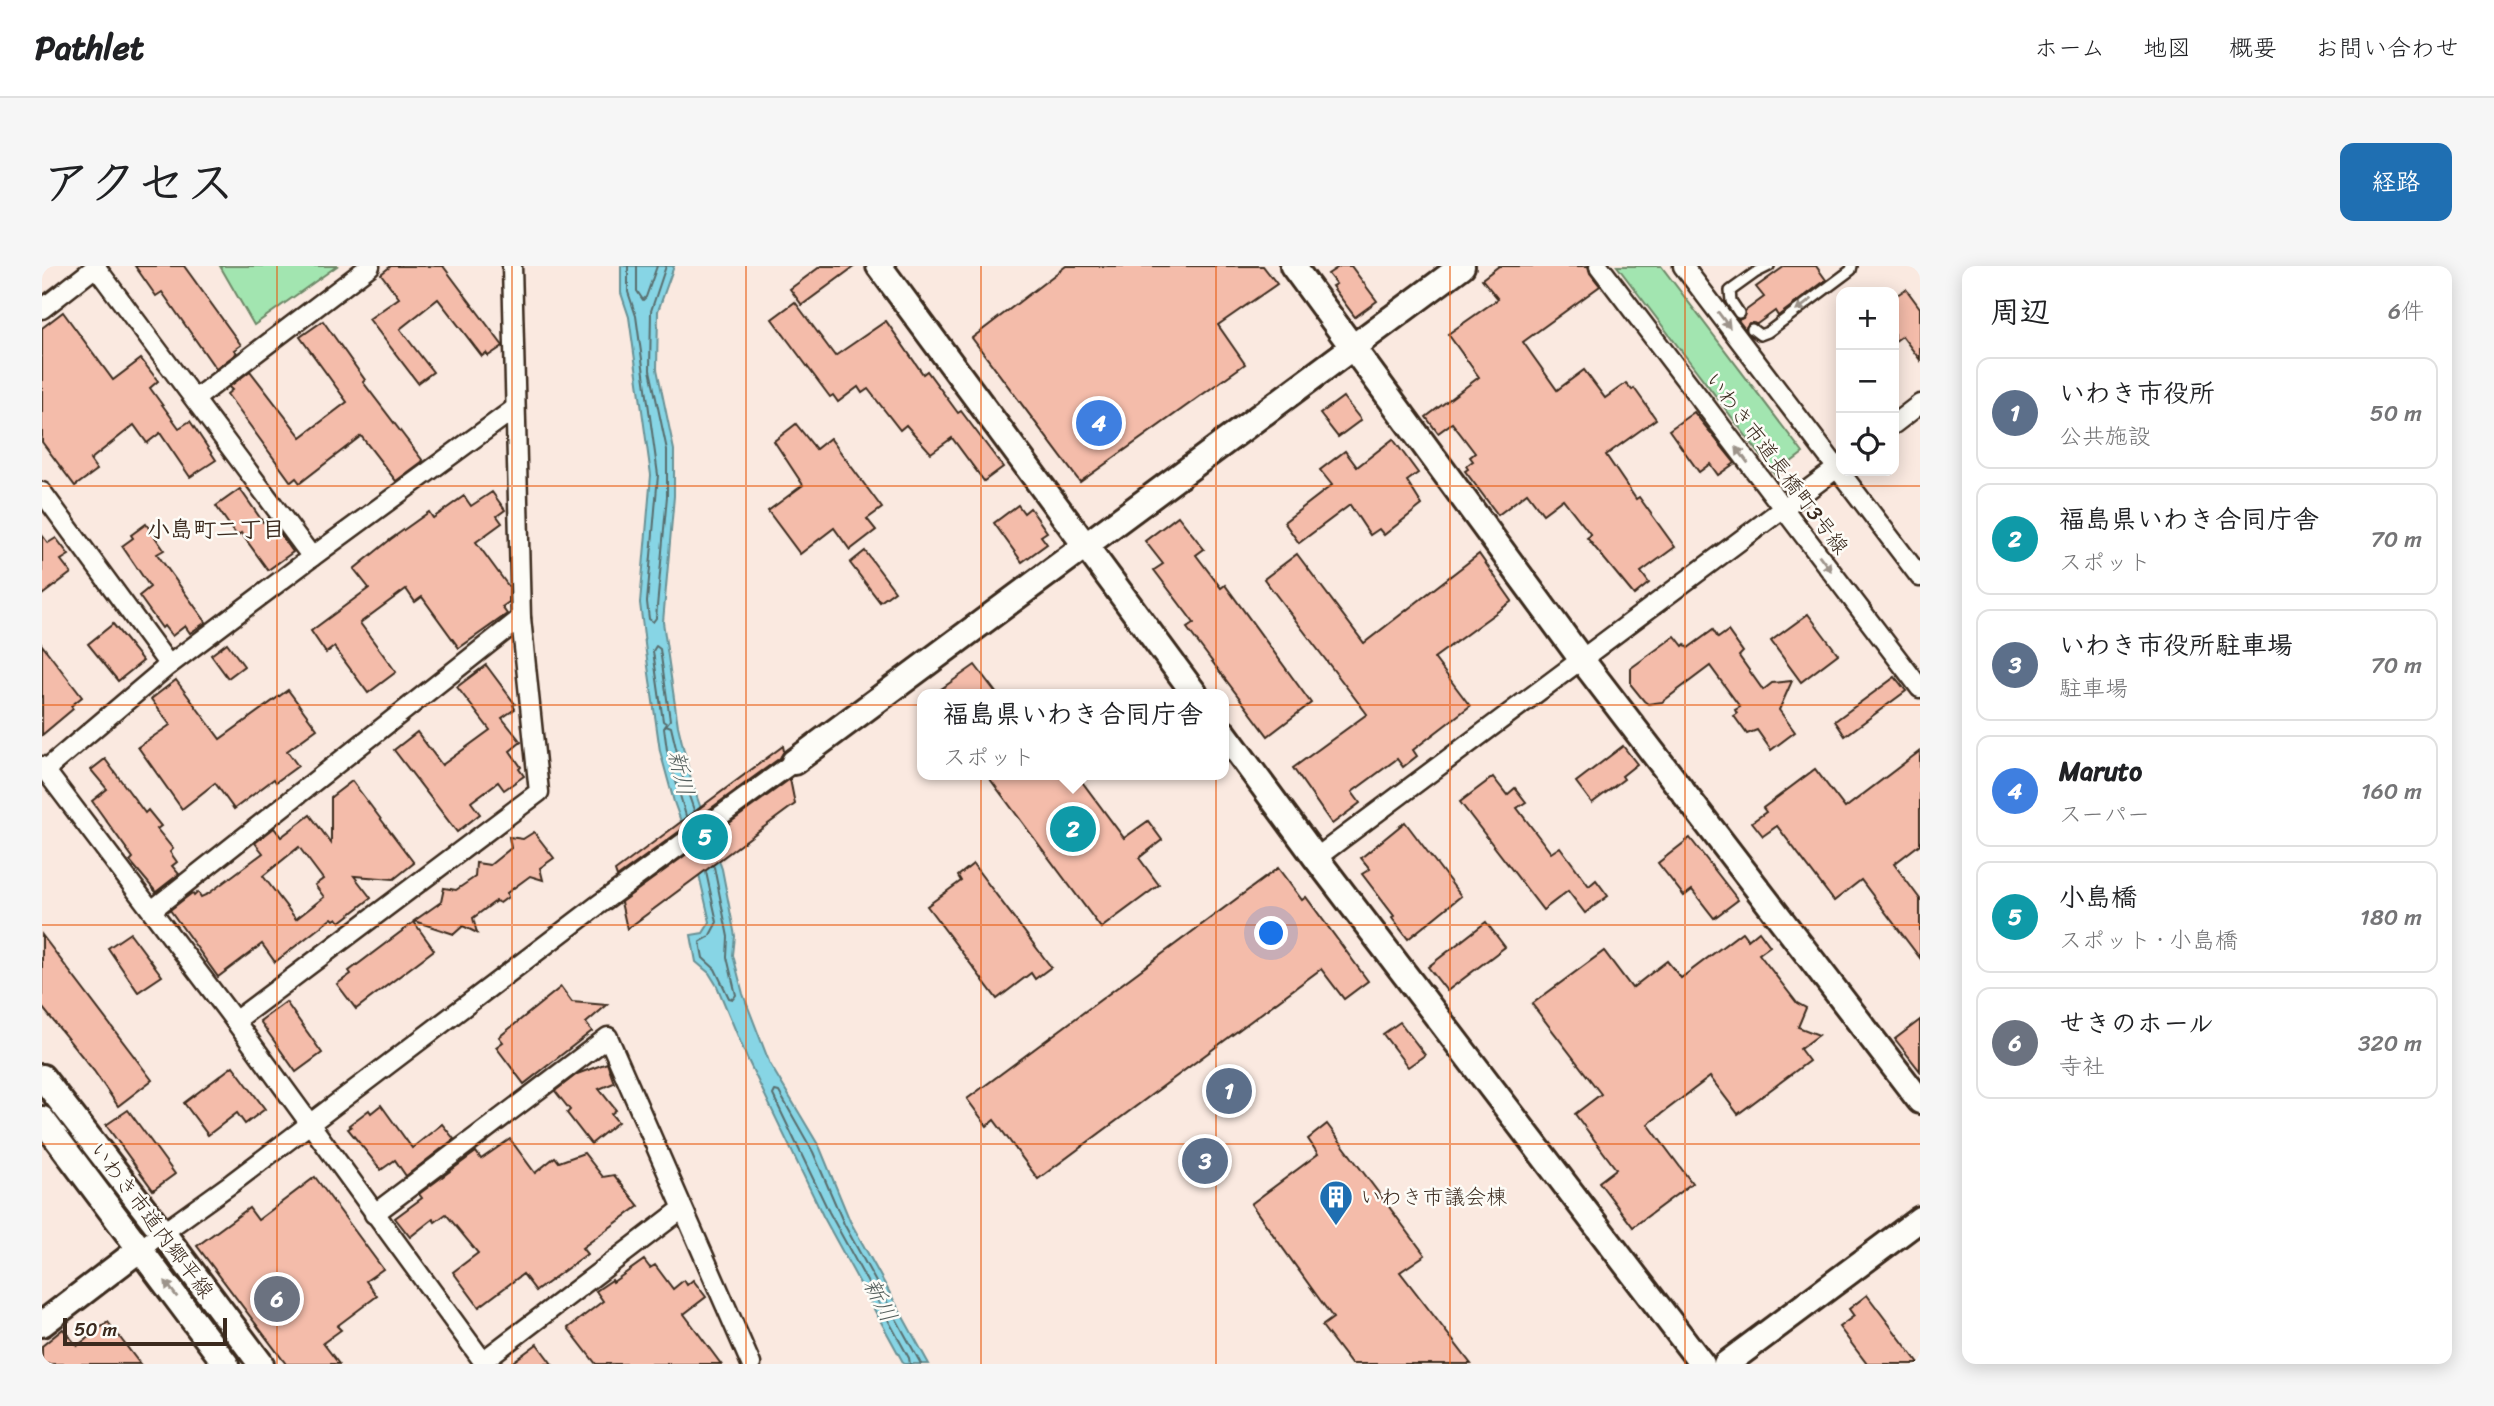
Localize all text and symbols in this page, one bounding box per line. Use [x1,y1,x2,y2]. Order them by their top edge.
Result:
text: Pathlet [35,19,144,77]
text: ホーム [2034,27,2105,69]
text: 地図 [2143,27,2191,69]
text: 概要 [2229,27,2277,69]
text: お問い合わせ [2315,27,2459,69]
text: アクセス [42,139,235,226]
button: 経路 [2340,143,2452,221]
text: 周辺 [1990,285,2050,339]
map controls [1836,287,1899,476]
button: + [1836,287,1899,350]
text: 6件 [2388,291,2424,332]
one-way arrow [1795,298,1813,312]
one-way arrow [1717,311,1731,330]
button: − [1836,350,1899,413]
street label: いわき市道長橋町3号線 [1695,363,1859,563]
text: いわき市役所 [2059,370,2215,416]
text: 1 [2010,393,2020,434]
text: 50 m [2370,393,2422,434]
pin: 4 [1076,397,1122,449]
button: locate [1836,413,1899,476]
text: 公共施設 [2059,416,2151,457]
one-way arrow [1736,446,1750,464]
text: 福島県いわき合同庁舎 [2059,496,2319,542]
district label: 小島町二丁目 [147,509,285,550]
text: 2 [2008,519,2022,560]
text: 70 m [2371,519,2422,560]
text: スポット [2059,542,2151,583]
one-way arrow [1817,554,1832,572]
text: いわき市役所駐車場 [2059,622,2293,668]
text: 3 [2009,645,2021,686]
text: 70 m [2371,645,2422,686]
text: 駐車場 [2059,668,2128,709]
popup [917,689,1229,780]
text: 福島県いわき合同庁舎 [943,691,1203,737]
text: スポット [943,737,1035,778]
water label: 新川 [656,746,706,800]
text: Maruto [2059,748,2142,794]
text: 4 [2008,771,2022,812]
text: 160 m [2361,771,2422,812]
text: スーパー [2059,794,2150,835]
pin: 2 [1050,803,1096,855]
pin: 5 [682,811,728,863]
text: 小島橋 [2059,874,2137,920]
text: 5 [2008,897,2022,938]
text: 180 m [2360,897,2422,938]
your location [1254,916,1288,950]
text: スポット · 小島橋 [2059,920,2238,961]
text: せきのホール [2059,1000,2214,1046]
text: 6 [2008,1023,2022,1064]
text: 320 m [2358,1023,2422,1064]
text: 寺社 [2059,1046,2105,1087]
pin: 1 [1206,1065,1252,1117]
street label: いわき市道内郷平線 [80,1133,224,1307]
pin: 3 [1182,1135,1228,1187]
building icon: いわき市議会棟 [1317,1178,1355,1227]
place label: いわき市議会棟 [1360,1178,1507,1216]
water label: 新川 [851,1270,909,1330]
pin: 6 [254,1273,300,1325]
one-way arrow [163,1281,178,1299]
text: 50 m [74,1313,117,1346]
scale bar [63,1315,228,1347]

